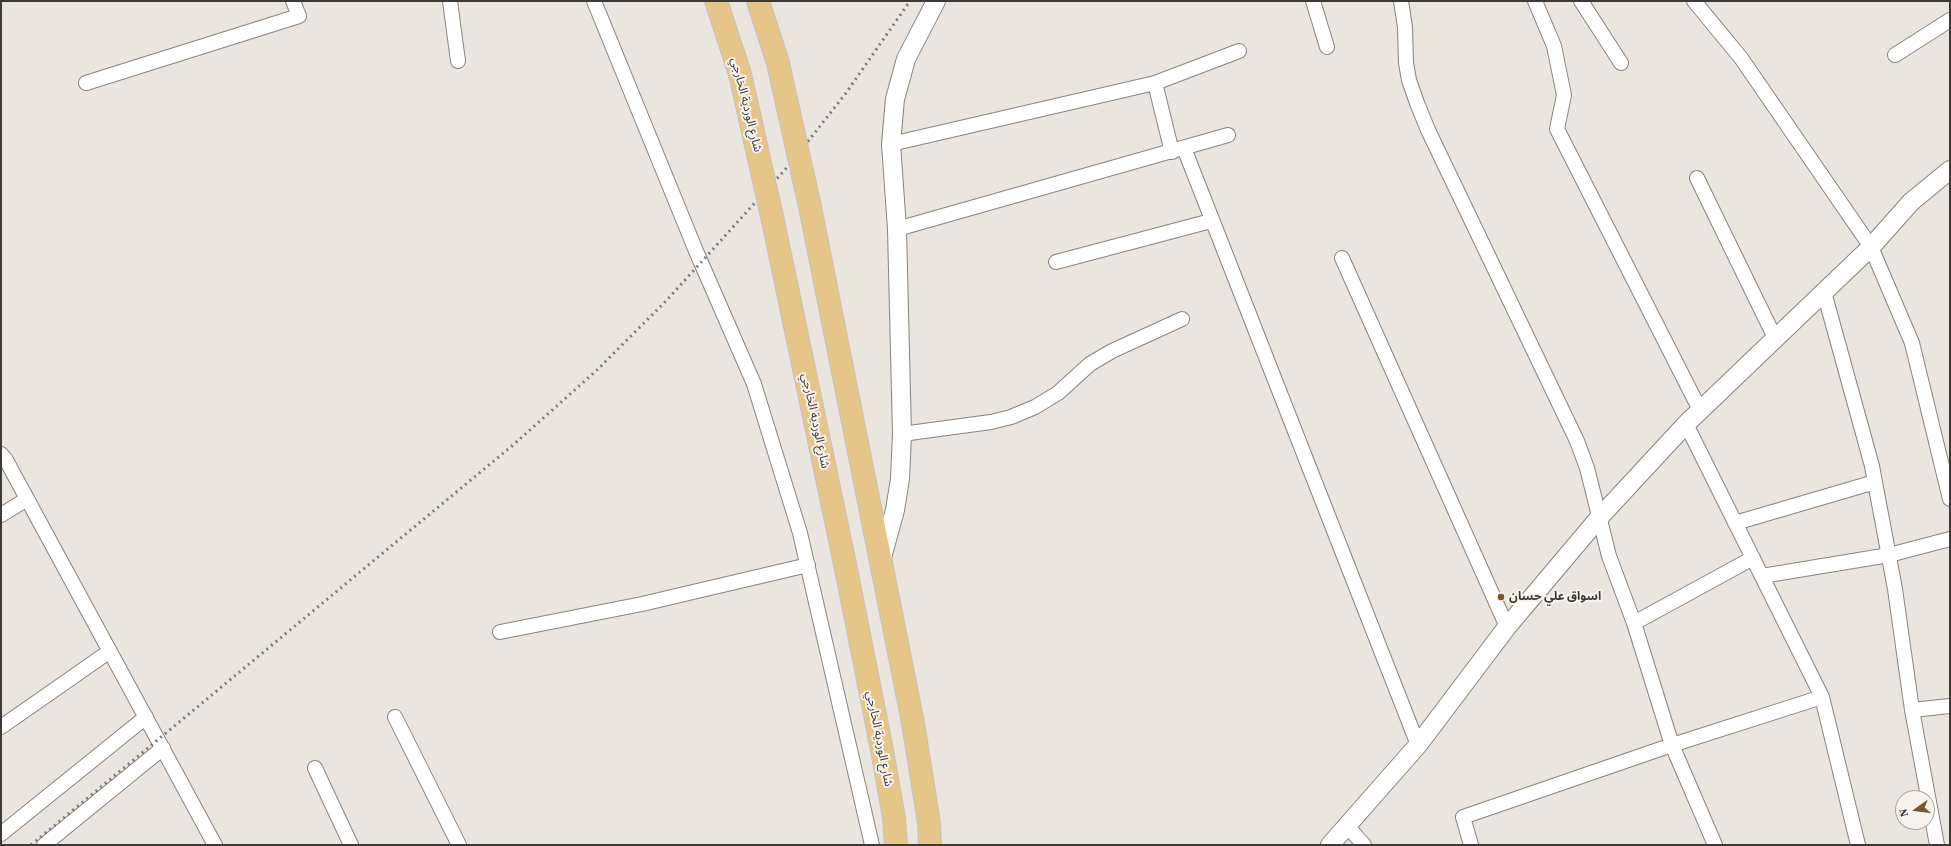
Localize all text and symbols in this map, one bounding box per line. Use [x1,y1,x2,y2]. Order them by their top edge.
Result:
street label: شارع الوردية الخارجي [727,56,765,154]
street label: شارع الوردية الخارجي [798,372,832,470]
place label: اسواق علي حسان [1509,590,1601,604]
marker: اسواق علي حسان [1496,592,1506,602]
street label: شارع الوردية الخارجي [863,690,895,788]
north arrow [1895,790,1935,830]
text: N [1896,807,1912,818]

